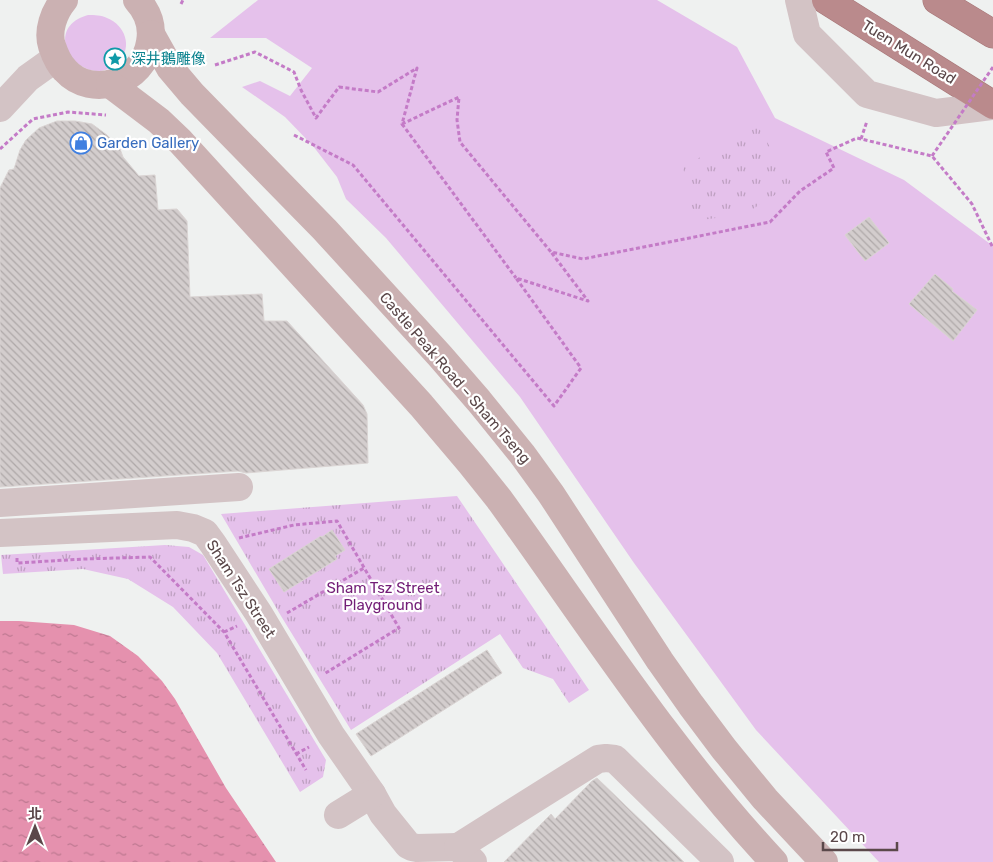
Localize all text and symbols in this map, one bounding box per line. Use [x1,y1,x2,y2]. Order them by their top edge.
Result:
street label: Tuen Mun Road [859,16,959,88]
place icon: 深井鵝雕像 [103,47,127,71]
place label: 深井鵝雕像 [131,50,206,68]
shop icon: Garden Gallery [69,131,93,155]
place label: Garden Gallery [97,134,199,152]
street label: Castle Peak Road – Sham Tseng [376,289,534,467]
street label: Sham Tsz Street [203,537,279,641]
park label: Sham Tsz Street Playground [326,579,440,614]
north arrow [10,802,60,852]
text: 北 [28,806,42,823]
scale bar [823,820,897,852]
text: 20 m [830,828,865,846]

